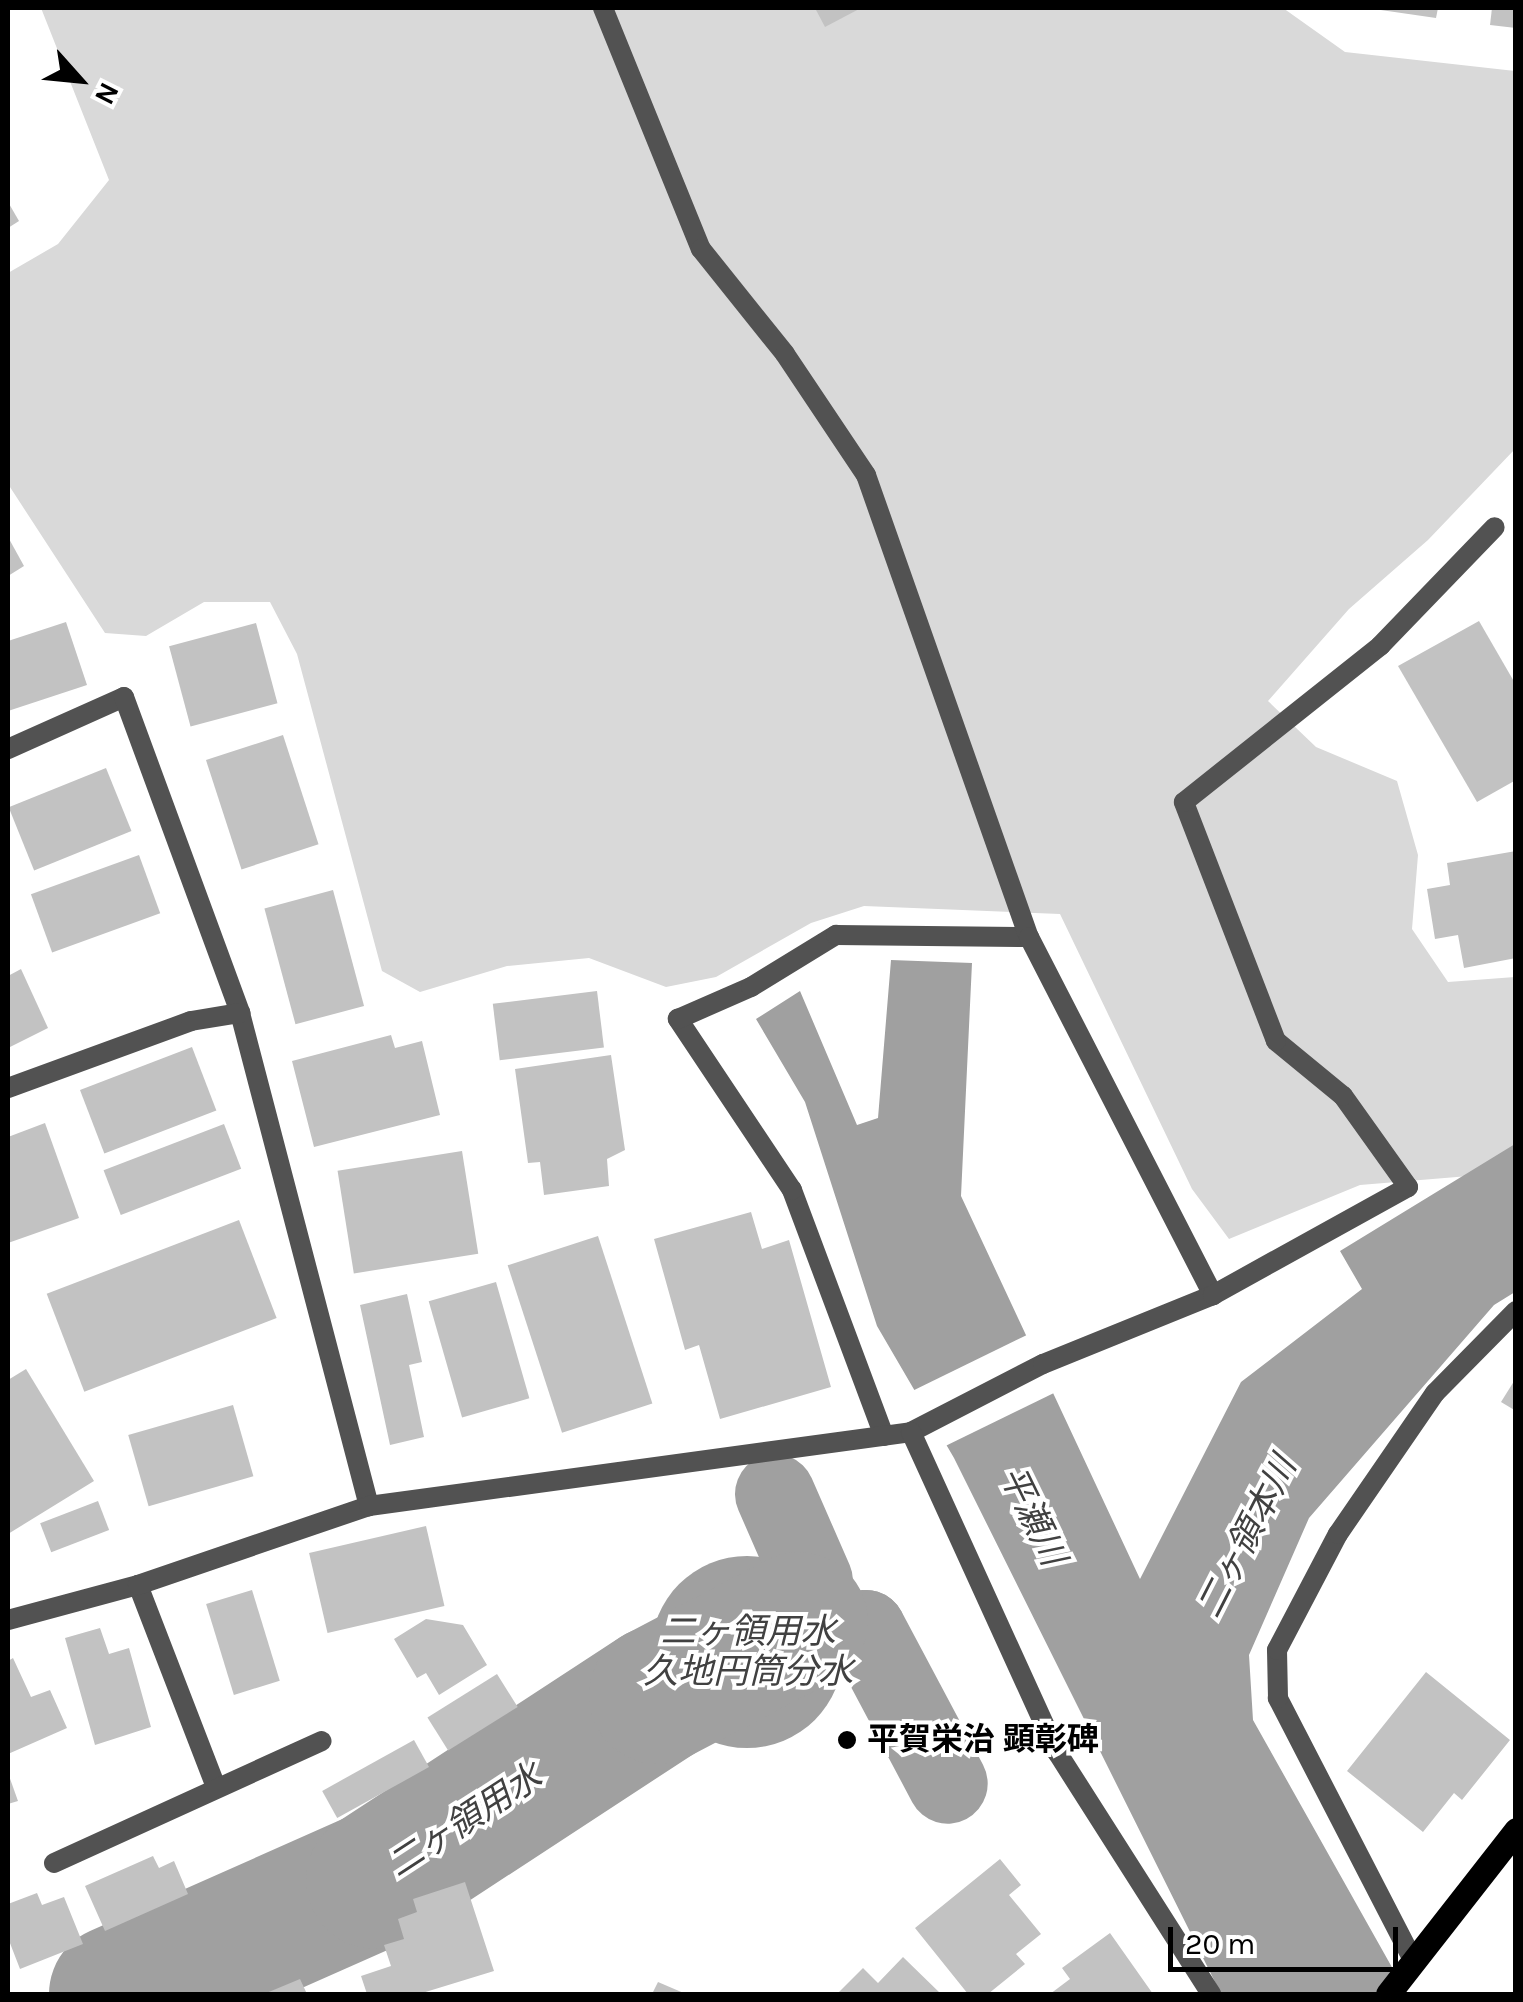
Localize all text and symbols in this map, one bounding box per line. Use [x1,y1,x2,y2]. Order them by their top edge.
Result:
north arrow [30,30,130,130]
text: N [88,77,126,110]
water label: 二ヶ領本川 [1189,1450,1305,1624]
water label: 平瀬川 [990,1460,1074,1572]
water label: 二ヶ領用水 久地円筒分水 [643,1611,853,1693]
place label: 平賀栄治 顕彰碑 [867,1721,1099,1759]
marker: 平賀栄治 顕彰碑 [836,1729,858,1751]
water label: 二ヶ領用水 [380,1756,550,1886]
scale bar [1173,1907,1403,1969]
text: 20 m [1185,1926,1255,1962]

